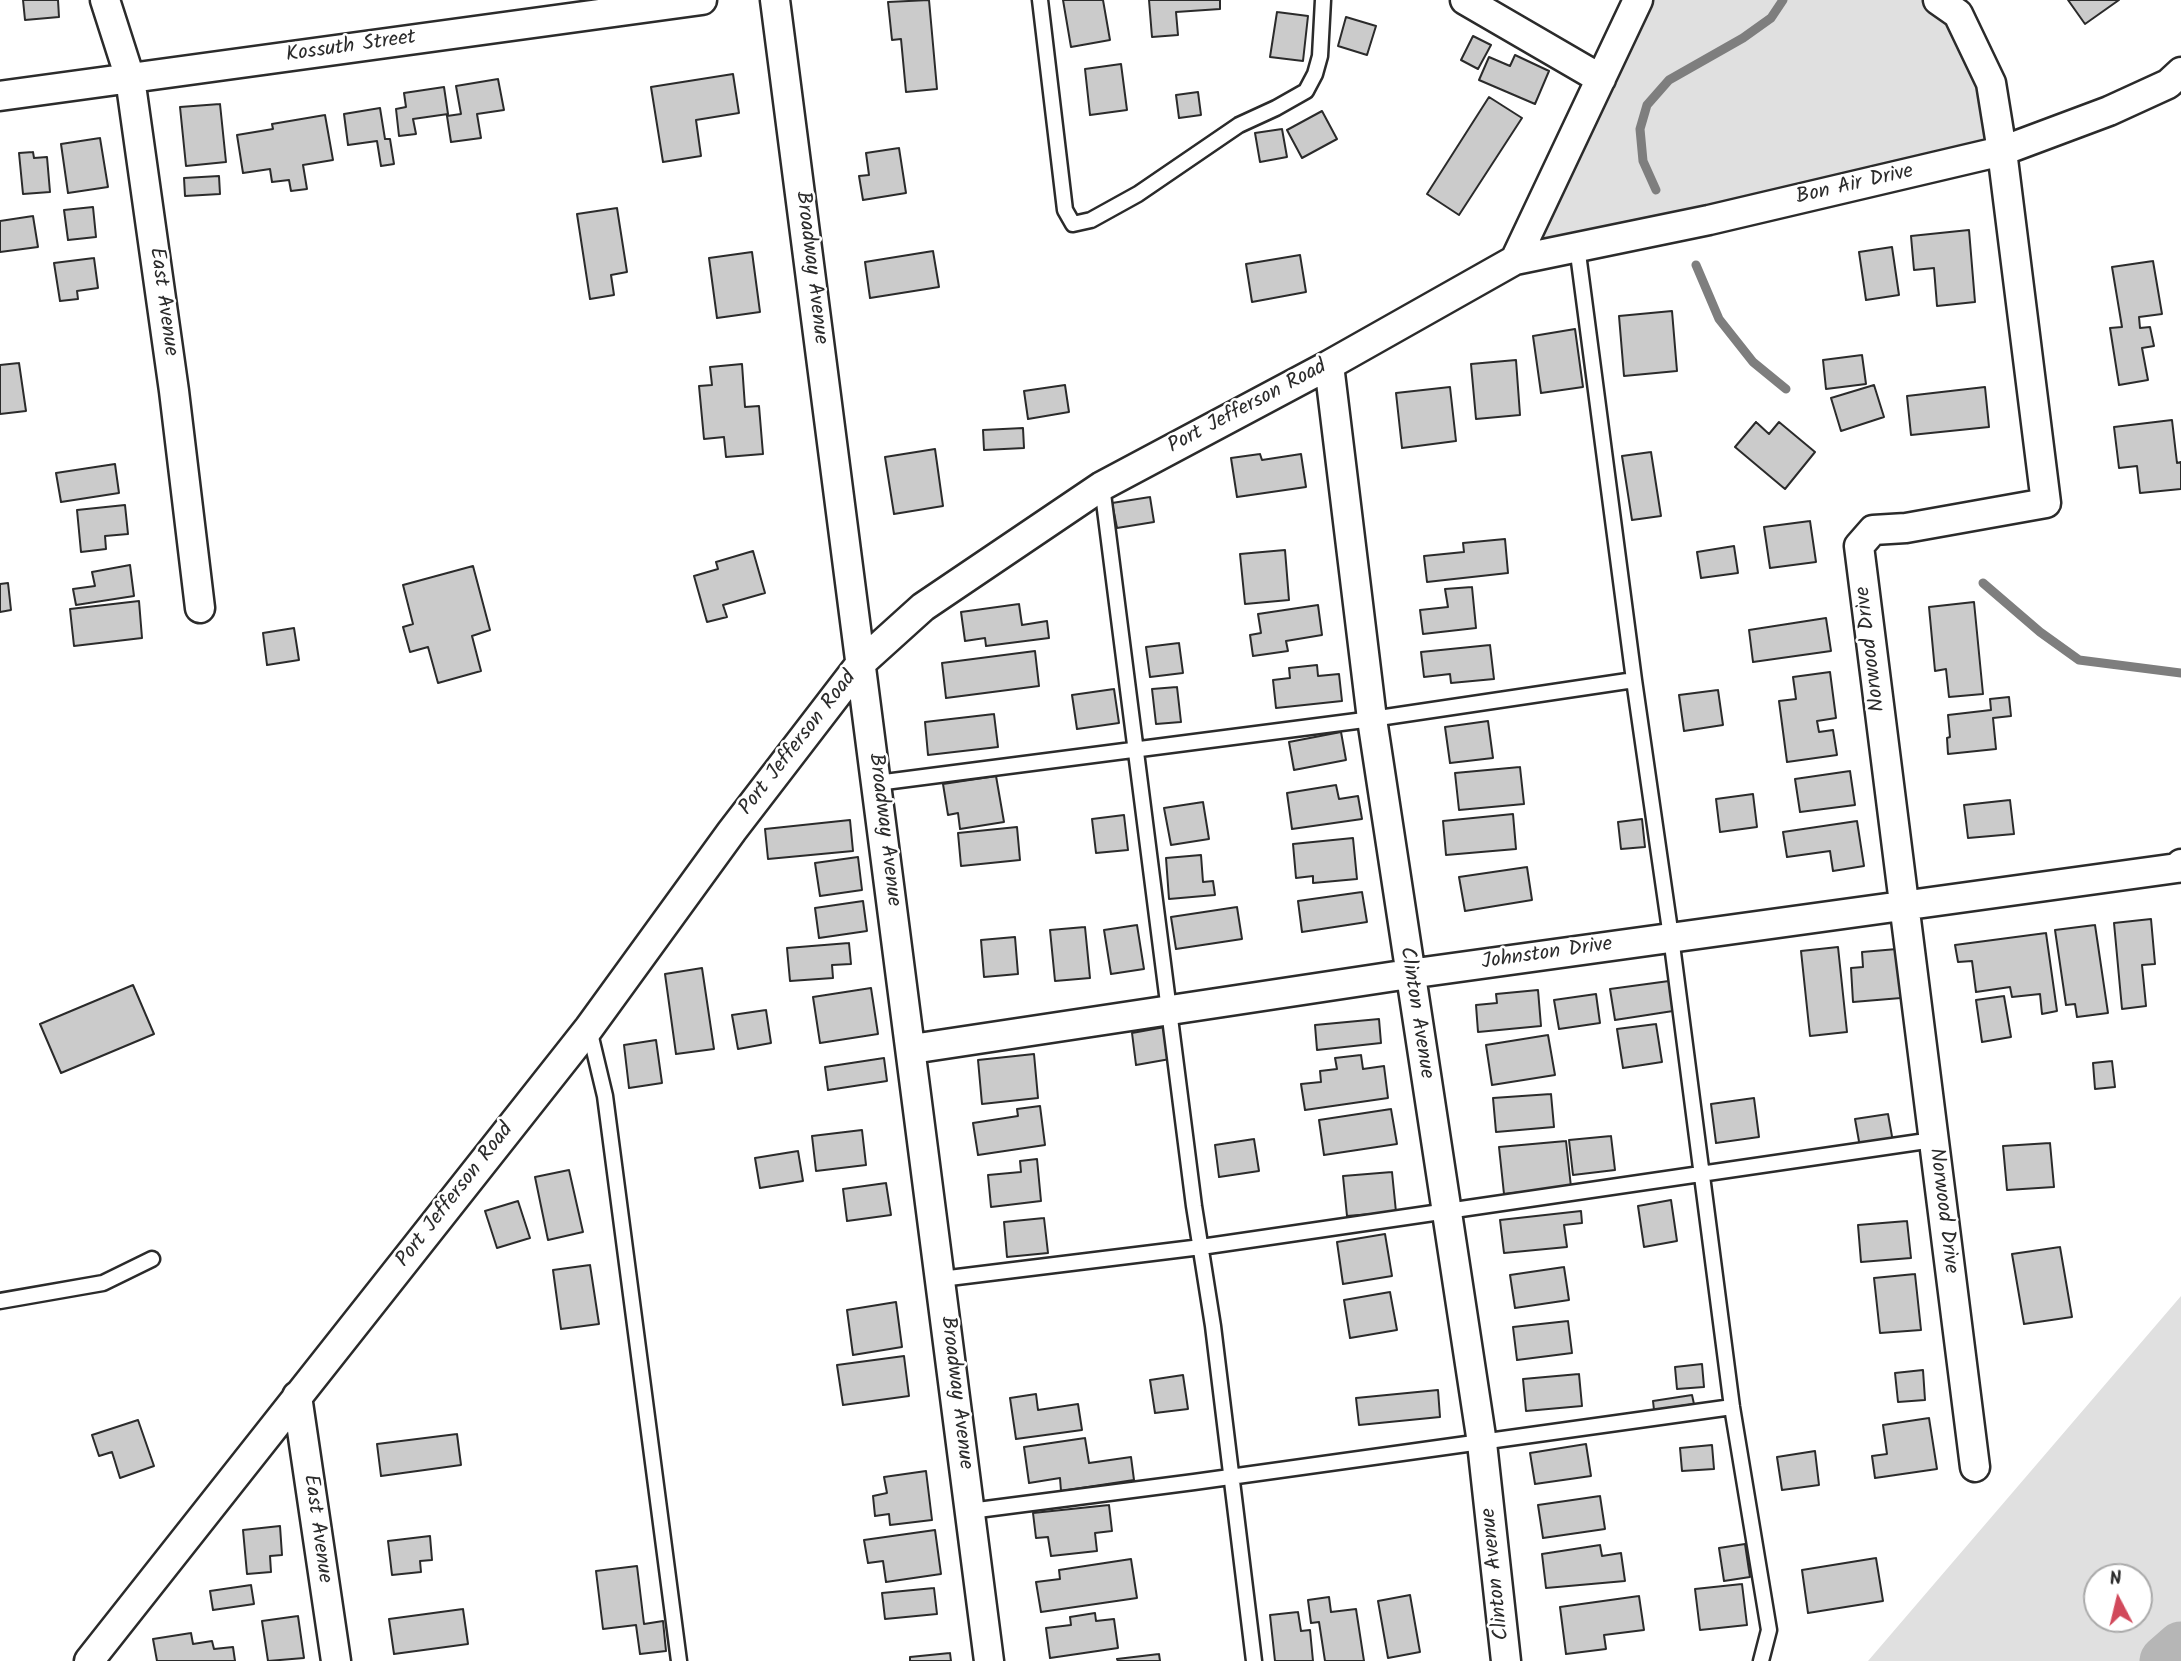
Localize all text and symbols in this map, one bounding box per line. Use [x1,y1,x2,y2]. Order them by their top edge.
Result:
street label: Kossuth Street [284,26,418,70]
street label: Bon Air Drive [1794,160,1916,212]
street label: Broadway Avenue [788,190,832,346]
street label: East Avenue [142,246,182,358]
street label: Port Jefferson Road [1164,356,1332,460]
street label: Norwood Drive [1852,585,1892,713]
street label: Port Jefferson Road [735,667,863,821]
street label: Broadway Avenue [861,752,905,908]
street label: Johnston Drive [1480,933,1614,977]
street label: Clinton Avenue [1392,945,1438,1081]
street label: Port Jefferson Road [392,1119,520,1273]
street label: Norwood Drive [1922,1147,1962,1275]
street label: Broadway Avenue [933,1315,977,1471]
street label: East Avenue [296,1473,336,1585]
street label: Clinton Avenue [1478,1507,1516,1641]
north arrow [2083,1563,2153,1633]
text: N [2108,1564,2123,1595]

